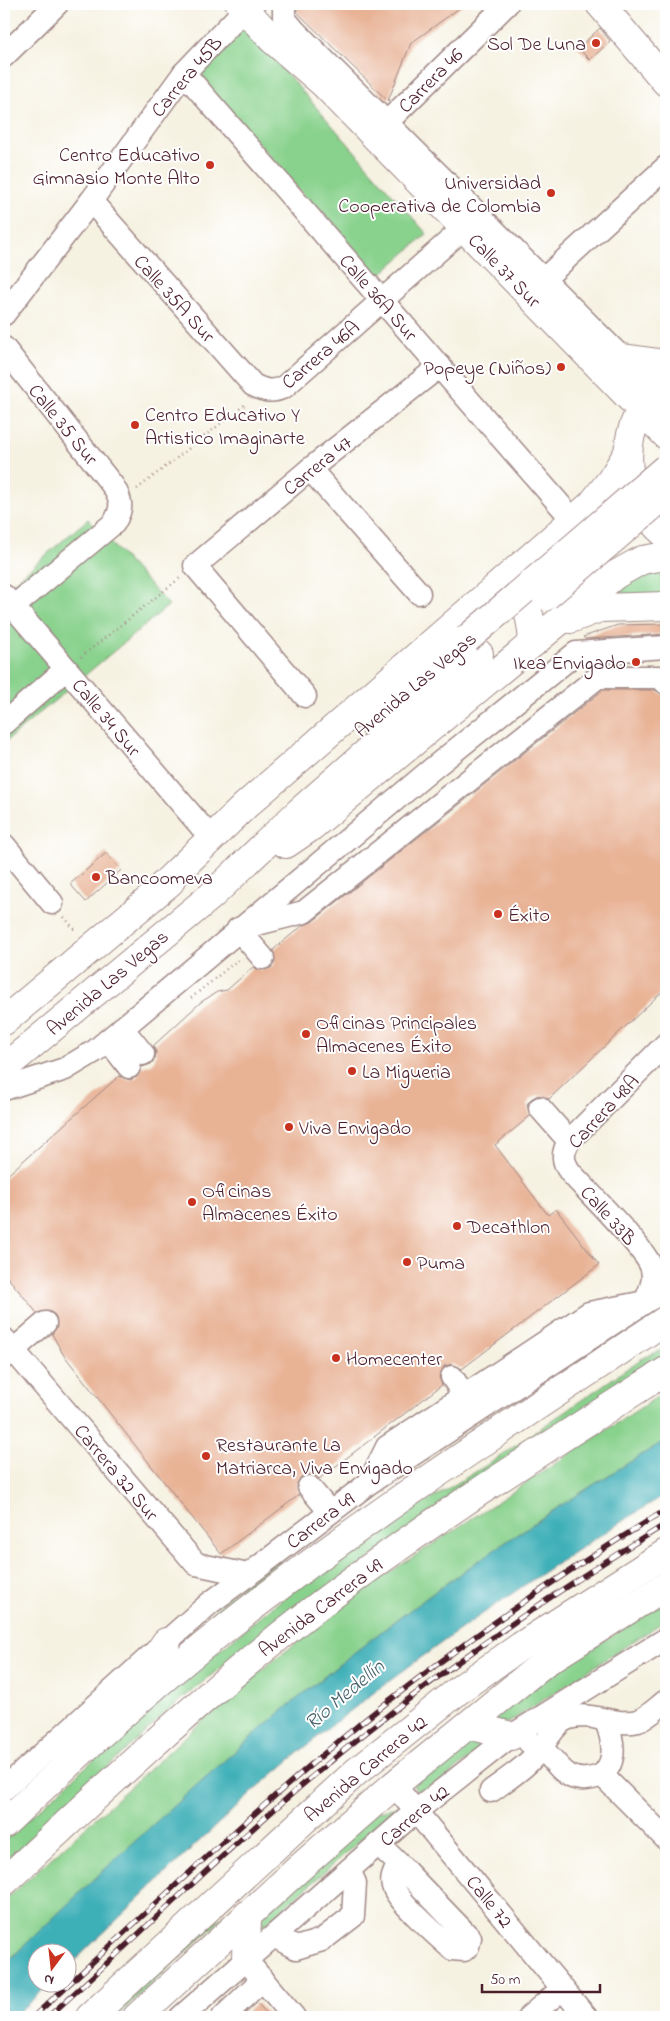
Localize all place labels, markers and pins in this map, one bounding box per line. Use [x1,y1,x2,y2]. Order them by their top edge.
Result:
place label: Sol De Luna [487,31,586,60]
marker: Sol De Luna [590,37,602,49]
place label: Centro Educativo Gimnasio Monte Alto [33,142,200,194]
marker: Centro Educativo Gimnasio Monte Alto [204,159,216,171]
place label: Universidad Cooperativa de Colombia [338,170,541,222]
marker: Universidad Cooperativa de Colombia [545,187,557,199]
place label: Popeye (Niños) [423,355,551,384]
marker: Popeye (Niños) [555,361,567,373]
place label: Centro Educativo Y Artistico Imaginarte [145,402,305,455]
marker: Centro Educativo Y Artistico Imaginarte [129,419,141,431]
place label: Ikea Envigado [513,650,626,680]
marker: Ikea Envigado [630,656,642,668]
place label: Bancoomeva [105,865,213,894]
marker: Bancoomeva [90,871,102,883]
place label: Éxito [508,902,550,931]
marker: Éxito [492,908,504,920]
place label: Oficinas Principales Almacenes Éxito [316,1010,477,1062]
marker: Oficinas Principales Almacenes Éxito [300,1028,312,1040]
place label: La Migueria [362,1059,451,1089]
marker: La Migueria [346,1065,358,1077]
place label: Viva Envigado [298,1115,411,1145]
marker: Viva Envigado [283,1121,295,1133]
place label: Oficinas Almacenes Éxito [202,1178,338,1230]
marker: Oficinas Almacenes Éxito [186,1196,198,1208]
place label: Decathlon [466,1214,550,1243]
marker: Decathlon [451,1220,463,1232]
place label: Puma [417,1250,465,1279]
marker: Puma [401,1256,413,1268]
place label: Homecenter [346,1346,443,1375]
marker: Homecenter [330,1352,342,1364]
place label: Restaurante La Matriarca, Viva Envigado [216,1432,413,1485]
marker: Restaurante La Matriarca, Viva Envigado [200,1450,212,1462]

